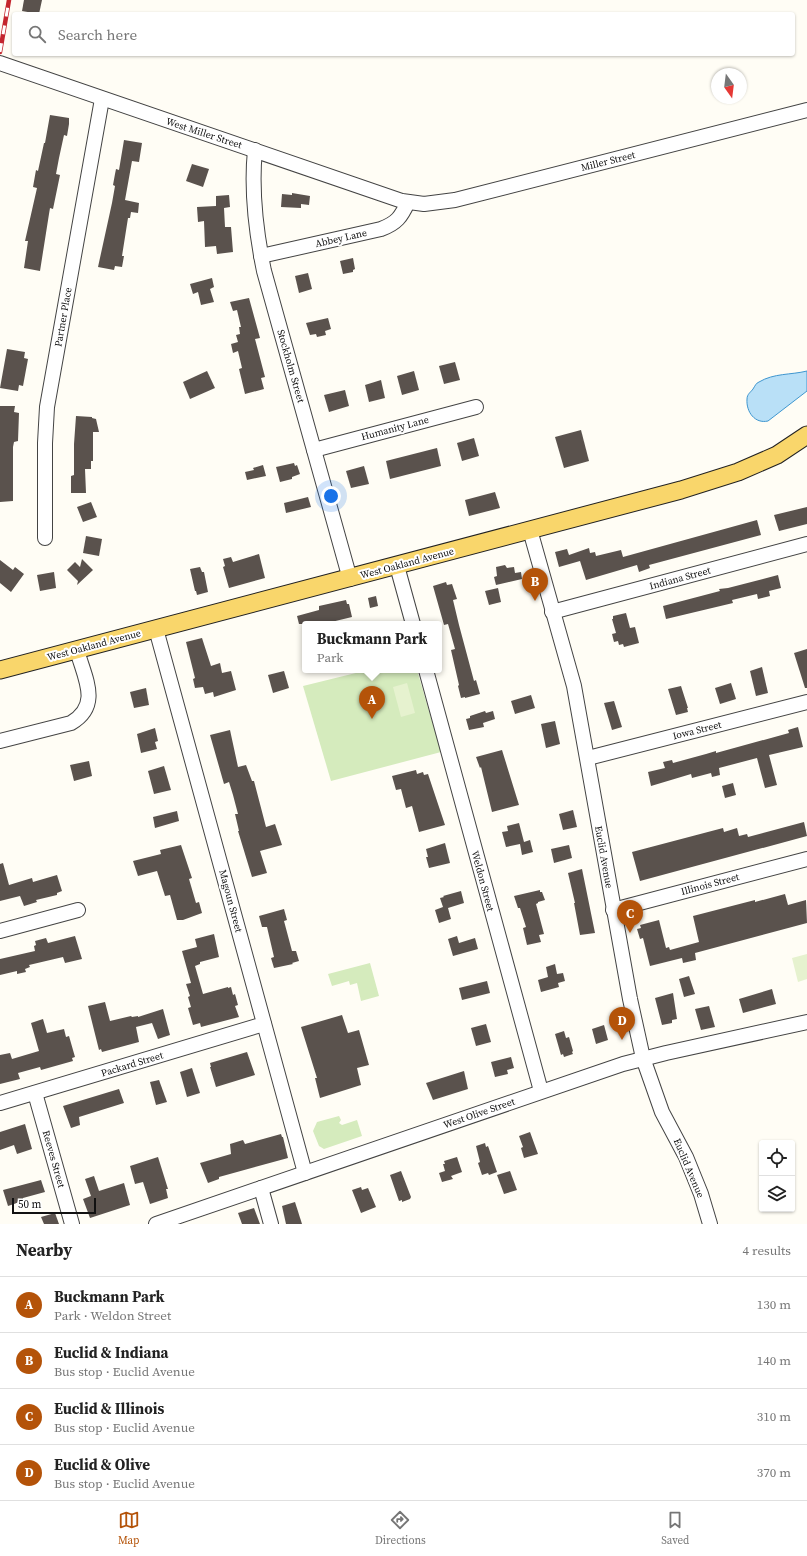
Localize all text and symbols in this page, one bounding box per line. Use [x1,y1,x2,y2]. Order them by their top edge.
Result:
search box [12,12,795,56]
icon: search [26,23,48,45]
text: Search here [58,24,137,45]
north arrow [711,68,747,104]
street label: West Miller Street [164,115,244,152]
street label: Miller Street [580,148,637,174]
street label: Abbey Lane [314,226,368,250]
street label: Partner Place [51,286,75,348]
street label: Stockholm Street [274,328,308,405]
street label: Humanity Lane [360,413,430,443]
your location [321,486,341,506]
street label: West Oakland Avenue [359,544,455,582]
street label: Indiana Street [648,563,713,592]
pin: B [522,568,548,601]
popup [302,621,442,673]
street label: West Oakland Avenue [46,626,142,664]
text: Buckmann Park [317,628,427,649]
text: Park [317,649,343,666]
pin: A [359,686,385,719]
street label: Iowa Street [671,717,723,742]
street label: Euclid Avenue [592,825,616,889]
street label: Weldon Street [469,849,498,913]
street label: Magoun Street [216,868,246,934]
street label: Illinois Street [679,870,741,898]
pin: C [617,900,643,933]
pin: D [609,1007,635,1040]
street label: Packard Street [99,1048,165,1080]
street label: West Olive Street [441,1094,517,1131]
street label: Reeves Street [40,1129,69,1190]
street label: Euclid Avenue [671,1136,707,1200]
map controls [759,1140,795,1212]
button: locate [759,1140,795,1176]
button: layers [759,1176,795,1212]
scale bar [12,1196,96,1215]
text: 50 m [18,1197,41,1212]
text: Nearby [16,1238,72,1262]
text: 4 results [743,1242,791,1259]
text: Buckmann Park [54,1286,165,1307]
text: A [25,1296,33,1313]
text: 130 m [757,1296,791,1313]
text: Park · Weldon Street [54,1307,171,1324]
text: Euclid & Indiana [54,1342,169,1363]
text: B [25,1352,33,1369]
text: 140 m [757,1352,791,1369]
text: Bus stop · Euclid Avenue [54,1363,195,1380]
text: Euclid & Illinois [54,1398,164,1419]
text: C [25,1408,33,1425]
text: 310 m [757,1408,791,1425]
text: Bus stop · Euclid Avenue [54,1419,195,1436]
text: Euclid & Olive [54,1454,150,1475]
text: D [24,1464,34,1481]
text: 370 m [757,1464,791,1481]
text: Bus stop · Euclid Avenue [54,1475,195,1492]
tab: Map [118,1509,140,1548]
tab: Directions [375,1509,426,1548]
tab: Saved [661,1509,689,1548]

